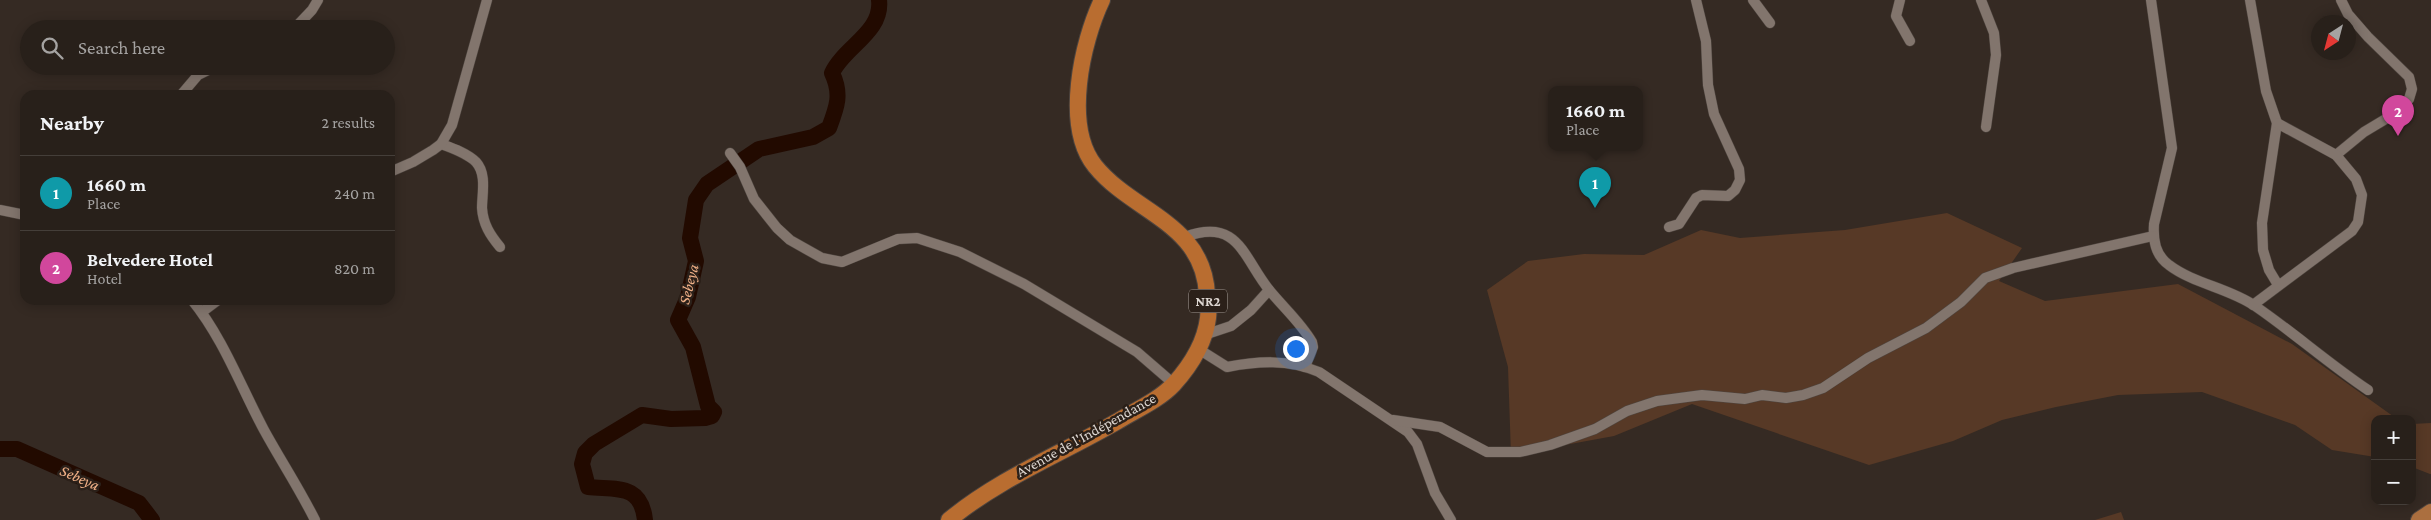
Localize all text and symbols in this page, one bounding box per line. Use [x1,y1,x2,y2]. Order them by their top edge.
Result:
north arrow [2311,15,2356,60]
search box [20,20,395,75]
icon: search [38,34,66,62]
text: Search here [78,37,165,58]
popup [1548,86,1643,151]
pin: 2 [2382,95,2414,136]
text: 1660 m [1566,100,1625,121]
text: Nearby [40,111,104,135]
text: 2 results [322,114,375,131]
text: Place [1566,121,1599,138]
pin: 1 [1579,167,1611,208]
text: 1660 m [87,174,146,195]
text: 1 [53,185,59,202]
text: 240 m [334,185,375,202]
text: Place [87,195,120,212]
text: Belvedere Hotel [87,249,213,270]
text: 2 [52,260,60,277]
text: 820 m [334,260,375,277]
water label: Sebeya [675,262,703,306]
text: Hotel [87,270,122,287]
road number: NR2 [1189,290,1227,312]
your location [1283,336,1309,362]
street label: Avenue de l'Indépendance [1014,390,1159,481]
map controls [2371,415,2416,505]
button: + [2371,415,2416,460]
button: − [2371,460,2416,505]
water label: Sebeya [57,461,102,495]

